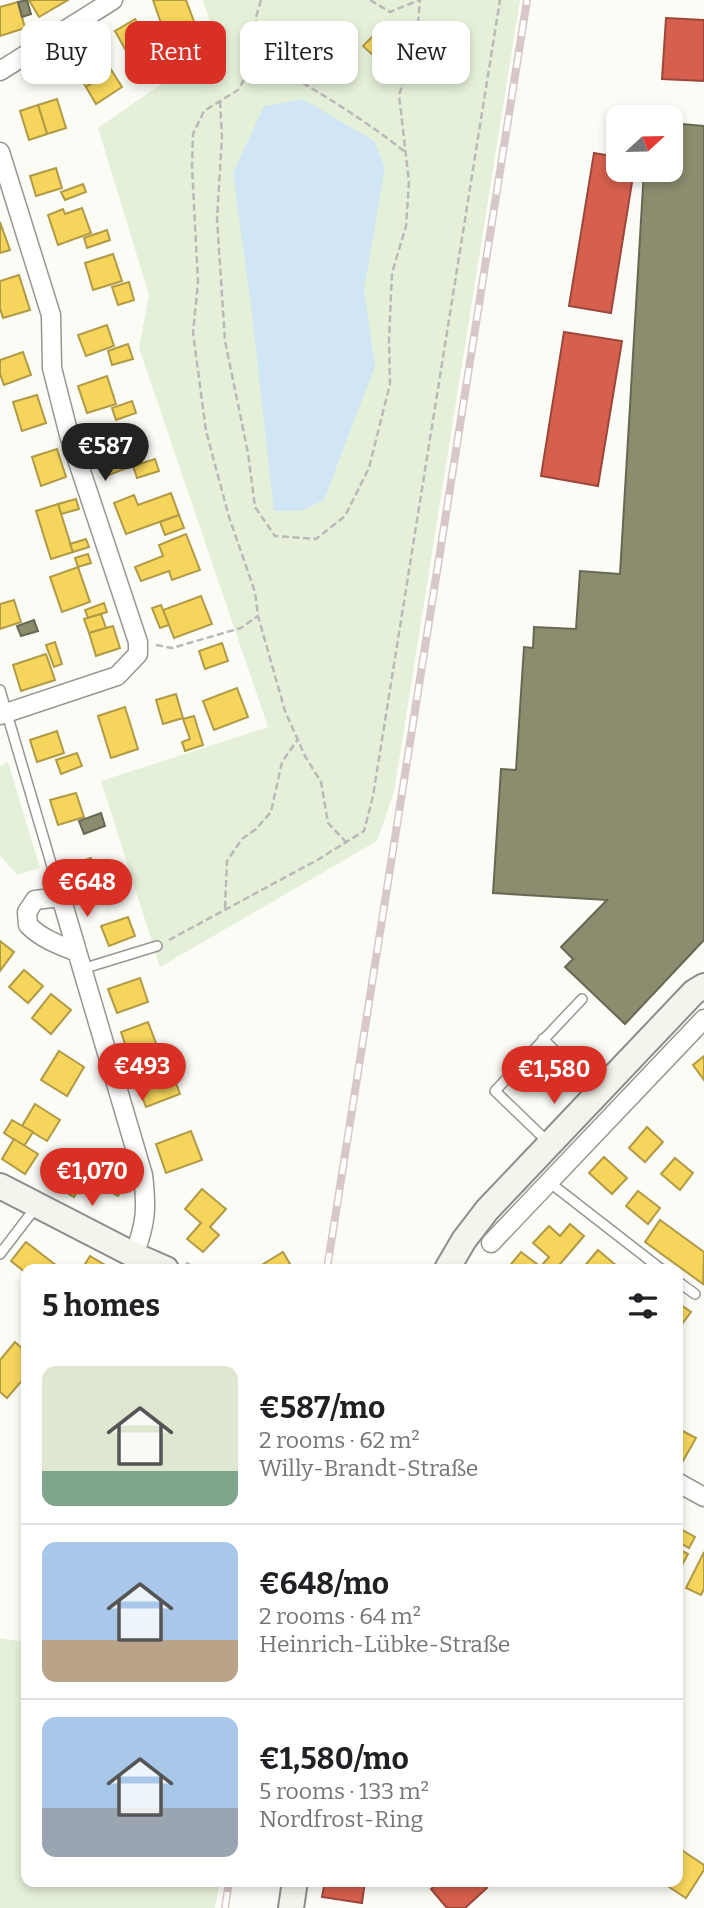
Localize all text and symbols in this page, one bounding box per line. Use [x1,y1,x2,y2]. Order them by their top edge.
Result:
chip: Buy [21,21,111,84]
chip: Rent [125,21,226,84]
chip: Filters [240,21,358,84]
chip: New [372,21,470,84]
north arrow [606,105,682,182]
map controls [606,105,683,182]
pin: €587 [64,424,146,483]
text: €587 [78,432,132,460]
pin: €648 [46,860,128,919]
text: €648 [58,868,116,896]
pin: €493 [101,1044,183,1103]
pin: €1,580 [497,1046,611,1106]
text: €493 [114,1052,170,1080]
text: €1,580 [518,1055,590,1083]
pin: €1,070 [35,1148,149,1208]
text: €1,070 [56,1157,128,1185]
icon: filters [624,1287,662,1325]
text: 5 homes [42,1288,160,1324]
text: €587/mo [259,1390,385,1426]
icon: home [98,1394,182,1478]
text: 2 rooms · 62 m² [259,1426,420,1454]
text: Willy-Brandt-Straße [259,1454,478,1482]
text: €648/mo [259,1566,389,1602]
icon: home [98,1570,182,1654]
text: 2 rooms · 64 m² [259,1602,421,1630]
text: Heinrich-Lübke-Straße [259,1630,510,1658]
text: €1,580/mo [259,1741,409,1777]
icon: home [98,1745,182,1829]
text: 5 rooms · 133 m² [259,1777,429,1805]
text: Nordfrost-Ring [259,1805,423,1833]

